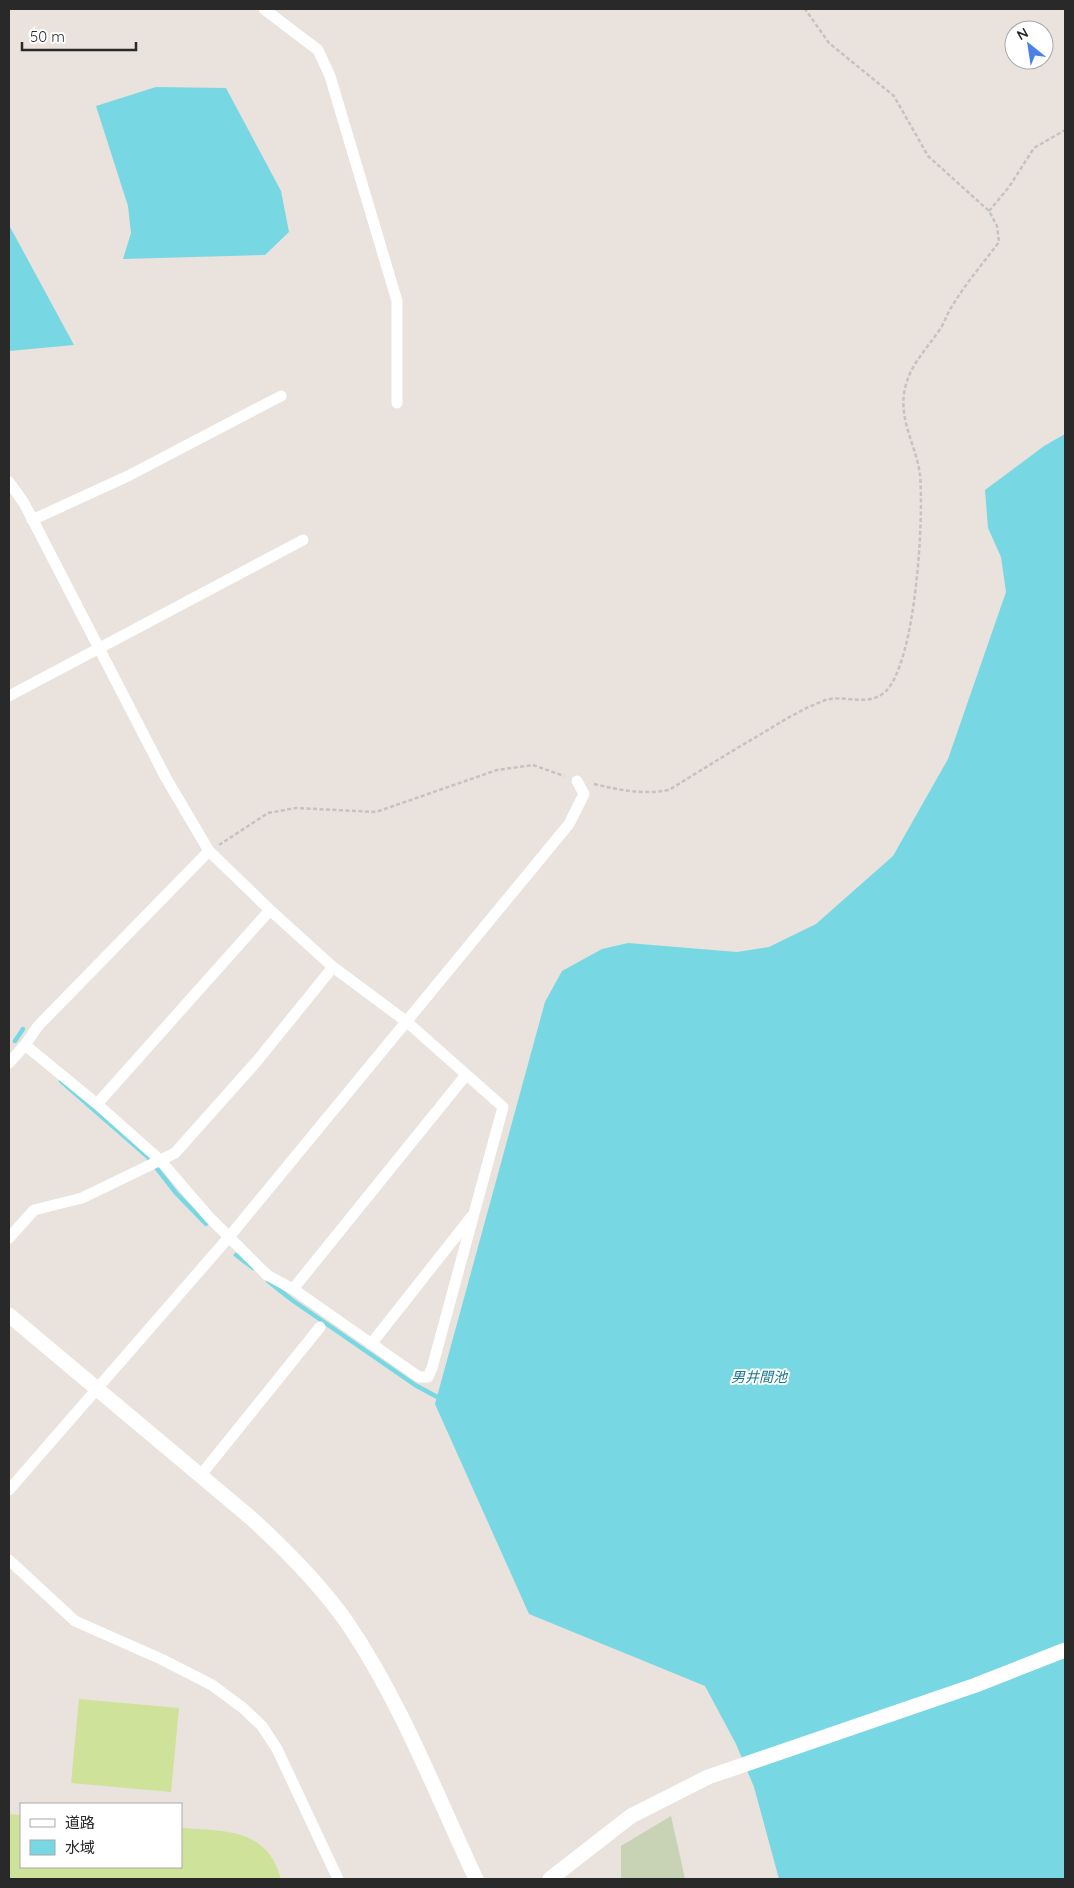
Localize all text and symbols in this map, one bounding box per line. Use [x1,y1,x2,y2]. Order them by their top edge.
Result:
scale bar [22,20,136,52]
north arrow [1004,20,1054,70]
text: N [1014,23,1031,44]
text: 50 m [30,27,65,46]
water label: 男井間池 [731,1368,789,1386]
legend [20,1803,182,1868]
text: 道路 [65,1813,95,1832]
text: 水域 [65,1838,95,1857]

